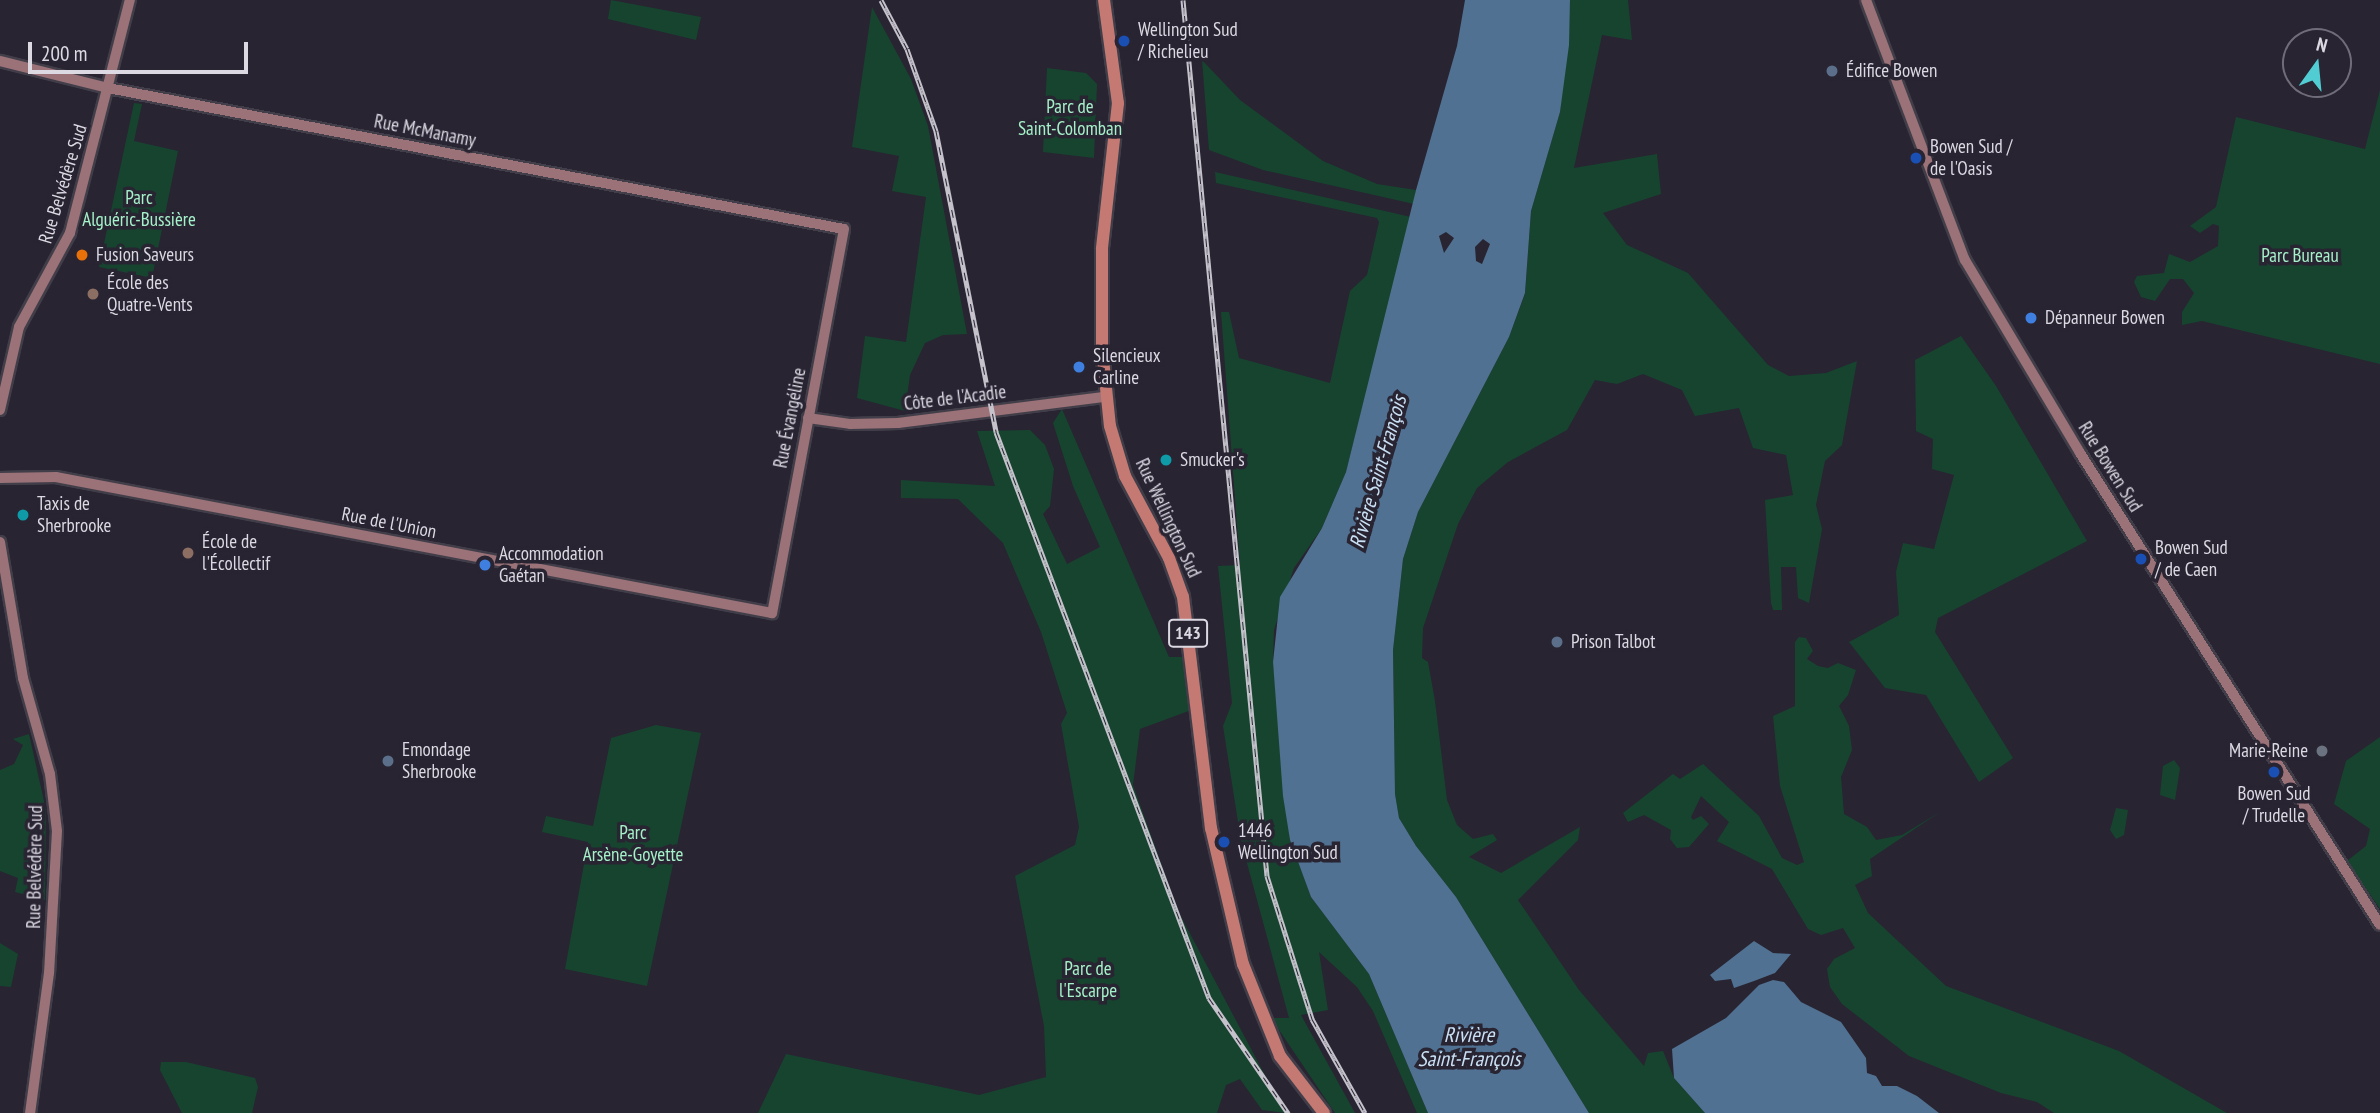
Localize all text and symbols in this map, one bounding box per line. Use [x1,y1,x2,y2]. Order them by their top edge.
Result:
place label: Wellington Sud / Richelieu [1138,19,1238,63]
scale bar [32,28,252,72]
north arrow [2282,28,2352,98]
text: N [2314,32,2330,58]
marker: Wellington Sud / Richelieu [1116,33,1132,49]
text: 200 m [41,40,87,67]
place label: Édifice Bowen [1846,60,1937,82]
marker: Édifice Bowen [1824,63,1840,79]
park label: Parc de Saint-Colomban [1018,96,1122,140]
street label: Rue McManamy [372,110,478,152]
street label: Rue Belvédère Sud [34,122,92,246]
place label: Bowen Sud / de l'Oasis [1930,136,2012,180]
marker: Bowen Sud / de l'Oasis [1908,150,1924,166]
park label: Parc Alguéric-Bussière [82,187,196,231]
place label: Fusion Saveurs [96,244,194,266]
park label: Parc Bureau [2261,245,2339,267]
marker: Fusion Saveurs [74,247,90,263]
place label: École des Quatre-Vents [107,272,193,316]
marker: École des Quatre-Vents [85,286,101,302]
place label: Dépanneur Bowen [2045,307,2165,329]
marker: Dépanneur Bowen [2023,310,2039,326]
place label: Silencieux Carline [1093,345,1161,389]
marker: Silencieux Carline [1071,359,1087,375]
street label: Rue Évangéline [769,366,811,470]
street label: Côte de l'Acadie [903,380,1007,416]
water label: Rivière Saint-François [1344,393,1412,551]
street label: Rue Bowen Sud [2073,418,2147,516]
place label: Smucker's [1180,449,1245,471]
marker: Smucker's [1158,452,1174,468]
street label: Rue Wellington Sud [1130,455,1206,581]
place label: Taxis de Sherbrooke [37,493,111,537]
street label: Rue de l'Union [340,503,438,543]
marker: Taxis de Sherbrooke [15,507,31,523]
place label: École de l'Écollectif [202,531,270,575]
place label: Bowen Sud / de Caen [2155,537,2228,581]
place label: Accommodation Gaétan [499,543,604,587]
marker: École de l'Écollectif [180,545,196,561]
marker: Bowen Sud / de Caen [2133,551,2149,567]
marker: Accommodation Gaétan [477,557,493,573]
road number: 143 [1167,618,1209,648]
place label: Prison Talbot [1571,631,1656,653]
marker: Prison Talbot [1549,634,1565,650]
place label: Emondage Sherbrooke [402,739,476,783]
place label: Marie-Reine [2229,740,2308,762]
marker: Marie-Reine [2314,743,2330,759]
marker: Emondage Sherbrooke [380,753,396,769]
marker: Bowen Sud / Trudelle [2266,764,2282,780]
place label: Bowen Sud / Trudelle [2238,783,2310,827]
street label: Rue Belvédère Sud [23,805,47,929]
place label: 1446 Wellington Sud [1238,820,1338,864]
park label: Parc Arsène-Goyette [583,822,683,866]
marker: 1446 Wellington Sud [1216,834,1232,850]
park label: Parc de l'Escarpe [1059,958,1117,1002]
water label: Rivière Saint-François [1418,1022,1520,1072]

